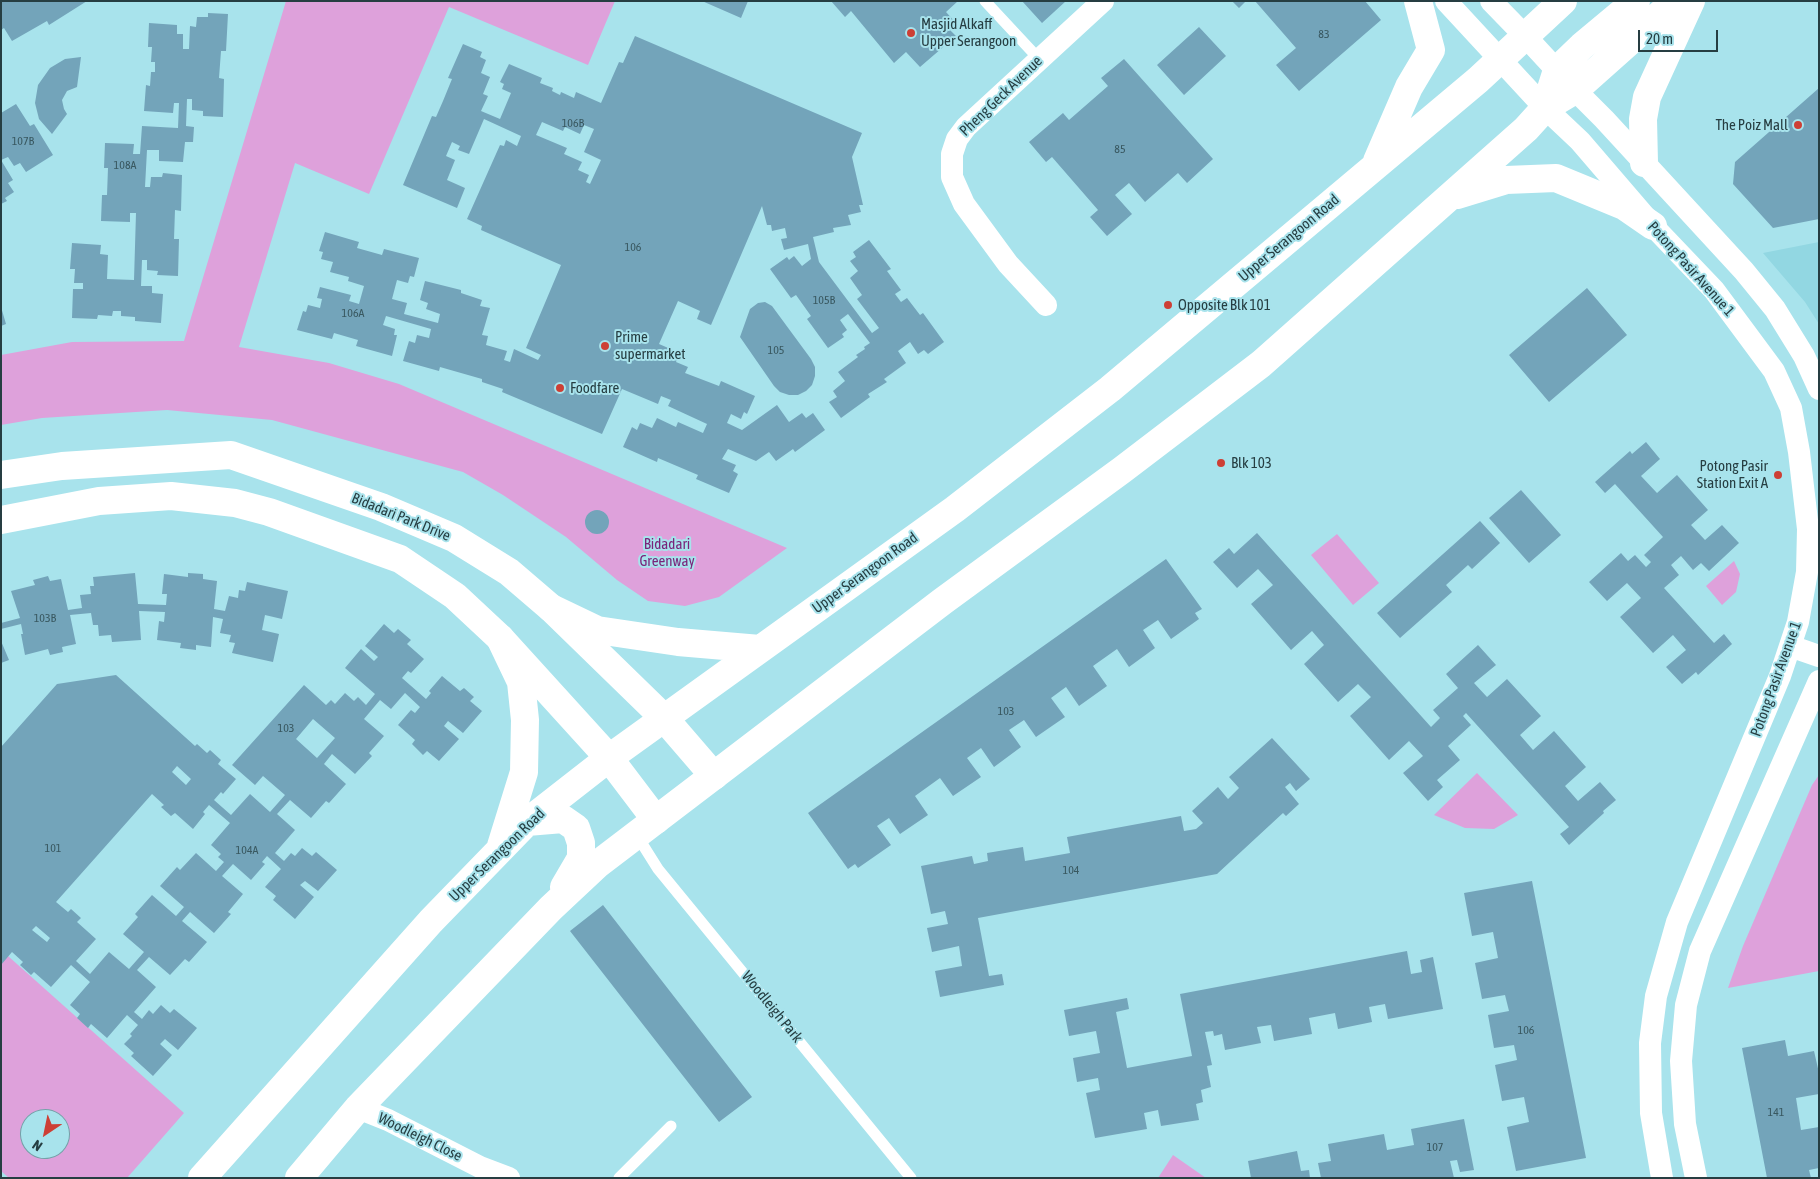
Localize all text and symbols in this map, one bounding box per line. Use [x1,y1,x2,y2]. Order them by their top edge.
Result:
place label: Masjid Alkaff Upper Serangoon [921,15,1016,50]
scale bar [1640,20,1720,52]
marker: Masjid Alkaff Upper Serangoon [905,27,917,39]
house number: 83 [1318,27,1330,41]
text: 20 m [1646,30,1673,47]
street label: Pheng Geck Avenue [956,52,1046,140]
house number: 106B [562,116,584,130]
place label: The Poiz Mall [1715,116,1788,134]
marker: The Poiz Mall [1792,119,1804,131]
house number: 107B [12,134,34,148]
house number: 85 [1114,142,1126,156]
house number: 108A [114,158,136,172]
street label: Upper Serangoon Road [1235,191,1343,285]
street label: Potong Pasir Avenue 1 [1644,218,1738,320]
house number: 106 [625,240,641,254]
house number: 105B [813,293,835,307]
place label: Opposite Blk 101 [1178,296,1271,314]
marker: Opposite Blk 101 [1162,299,1174,311]
house number: 106A [342,306,364,320]
place label: Prime supermarket [615,328,686,363]
marker: Prime supermarket [599,340,611,352]
house number: 105 [768,343,784,357]
place label: Foodfare [570,379,619,397]
marker: Foodfare [554,382,566,394]
place label: Blk 103 [1231,454,1272,472]
marker: Blk 103 [1215,457,1227,469]
place label: Potong Pasir Station Exit A [1697,457,1768,492]
marker: Potong Pasir Station Exit A [1772,469,1784,481]
street label: Bidadari Park Drive [349,489,453,545]
street label: Upper Serangoon Road [809,529,921,617]
park label: Bidadari Greenway [639,535,695,570]
house number: 103B [34,611,56,625]
street label: Potong Pasir Avenue 1 [1747,619,1805,739]
house number: 103 [998,704,1014,718]
house number: 103 [278,721,294,735]
street label: Upper Serangoon Road [445,805,549,905]
house number: 101 [45,841,61,855]
house number: 104A [236,843,258,857]
house number: 104 [1063,863,1079,877]
street label: Woodleigh Park [738,968,806,1046]
house number: 106 [1518,1023,1534,1037]
house number: 141 [1768,1105,1784,1119]
north arrow [20,1109,70,1159]
street label: Woodleigh Close [375,1109,465,1165]
text: N [29,1137,45,1155]
house number: 107 [1427,1140,1443,1154]

